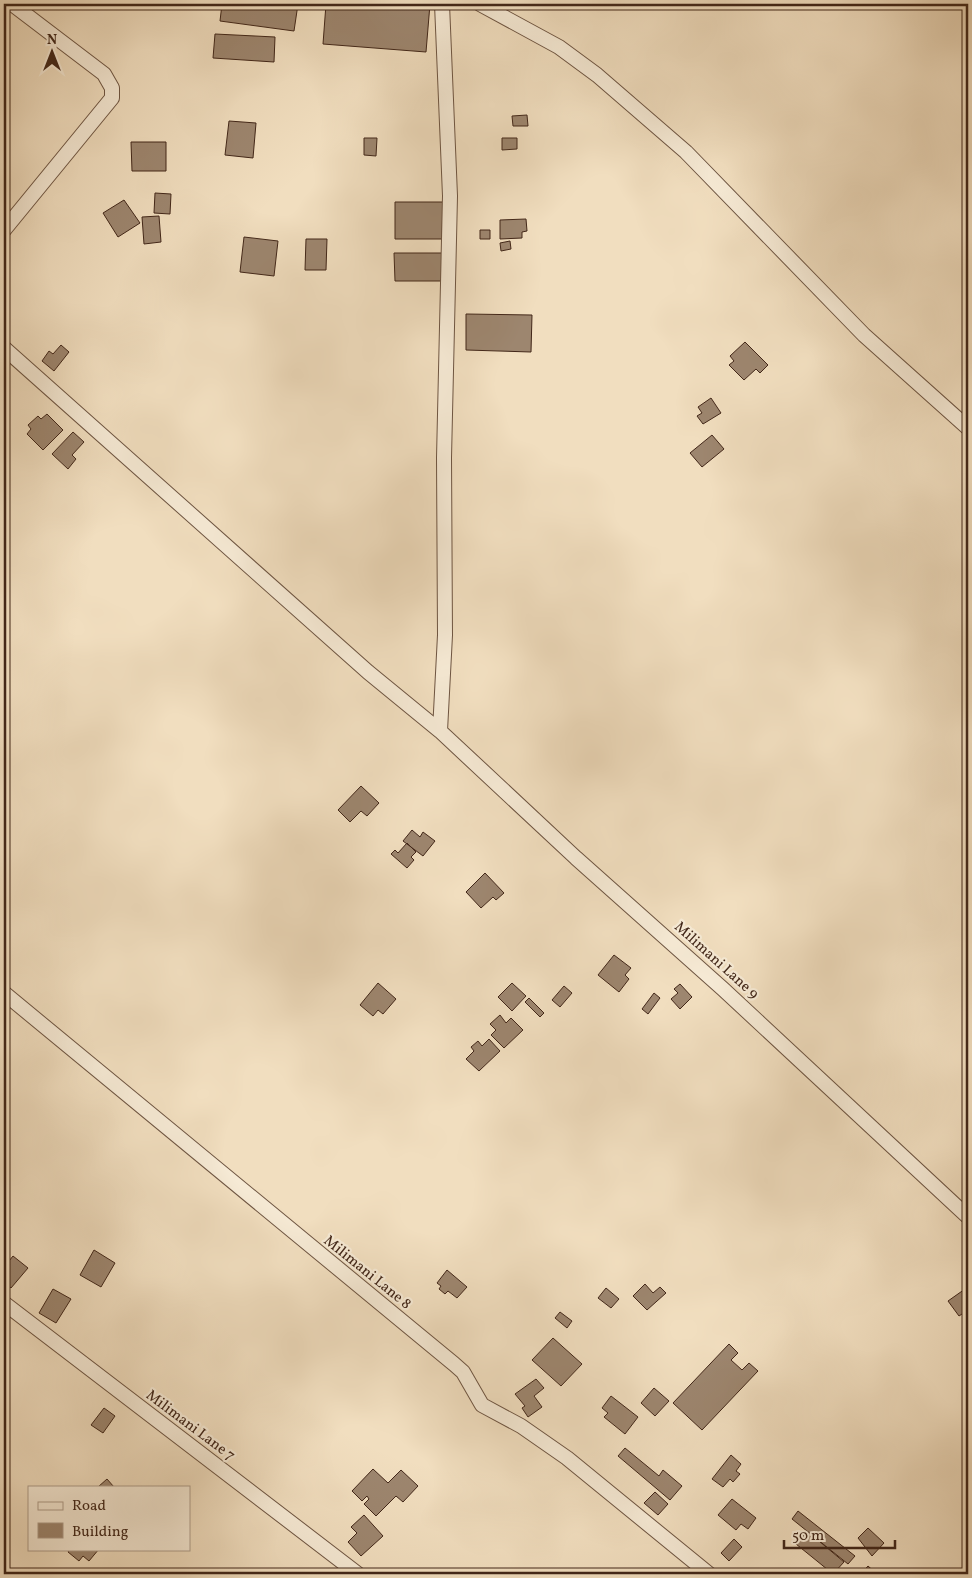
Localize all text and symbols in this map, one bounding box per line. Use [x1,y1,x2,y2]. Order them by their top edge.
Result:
north arrow [28,28,78,78]
text: N [47,31,57,50]
street label: Milimani Lane 9 [669,917,763,1005]
street label: Milimani Lane 8 [319,1231,415,1315]
street label: Milimani Lane 7 [141,1385,239,1467]
legend [28,1486,190,1550]
text: Road [72,1496,106,1517]
scale bar [784,1518,896,1550]
text: Building [72,1522,129,1543]
text: 50 m [792,1526,824,1547]

